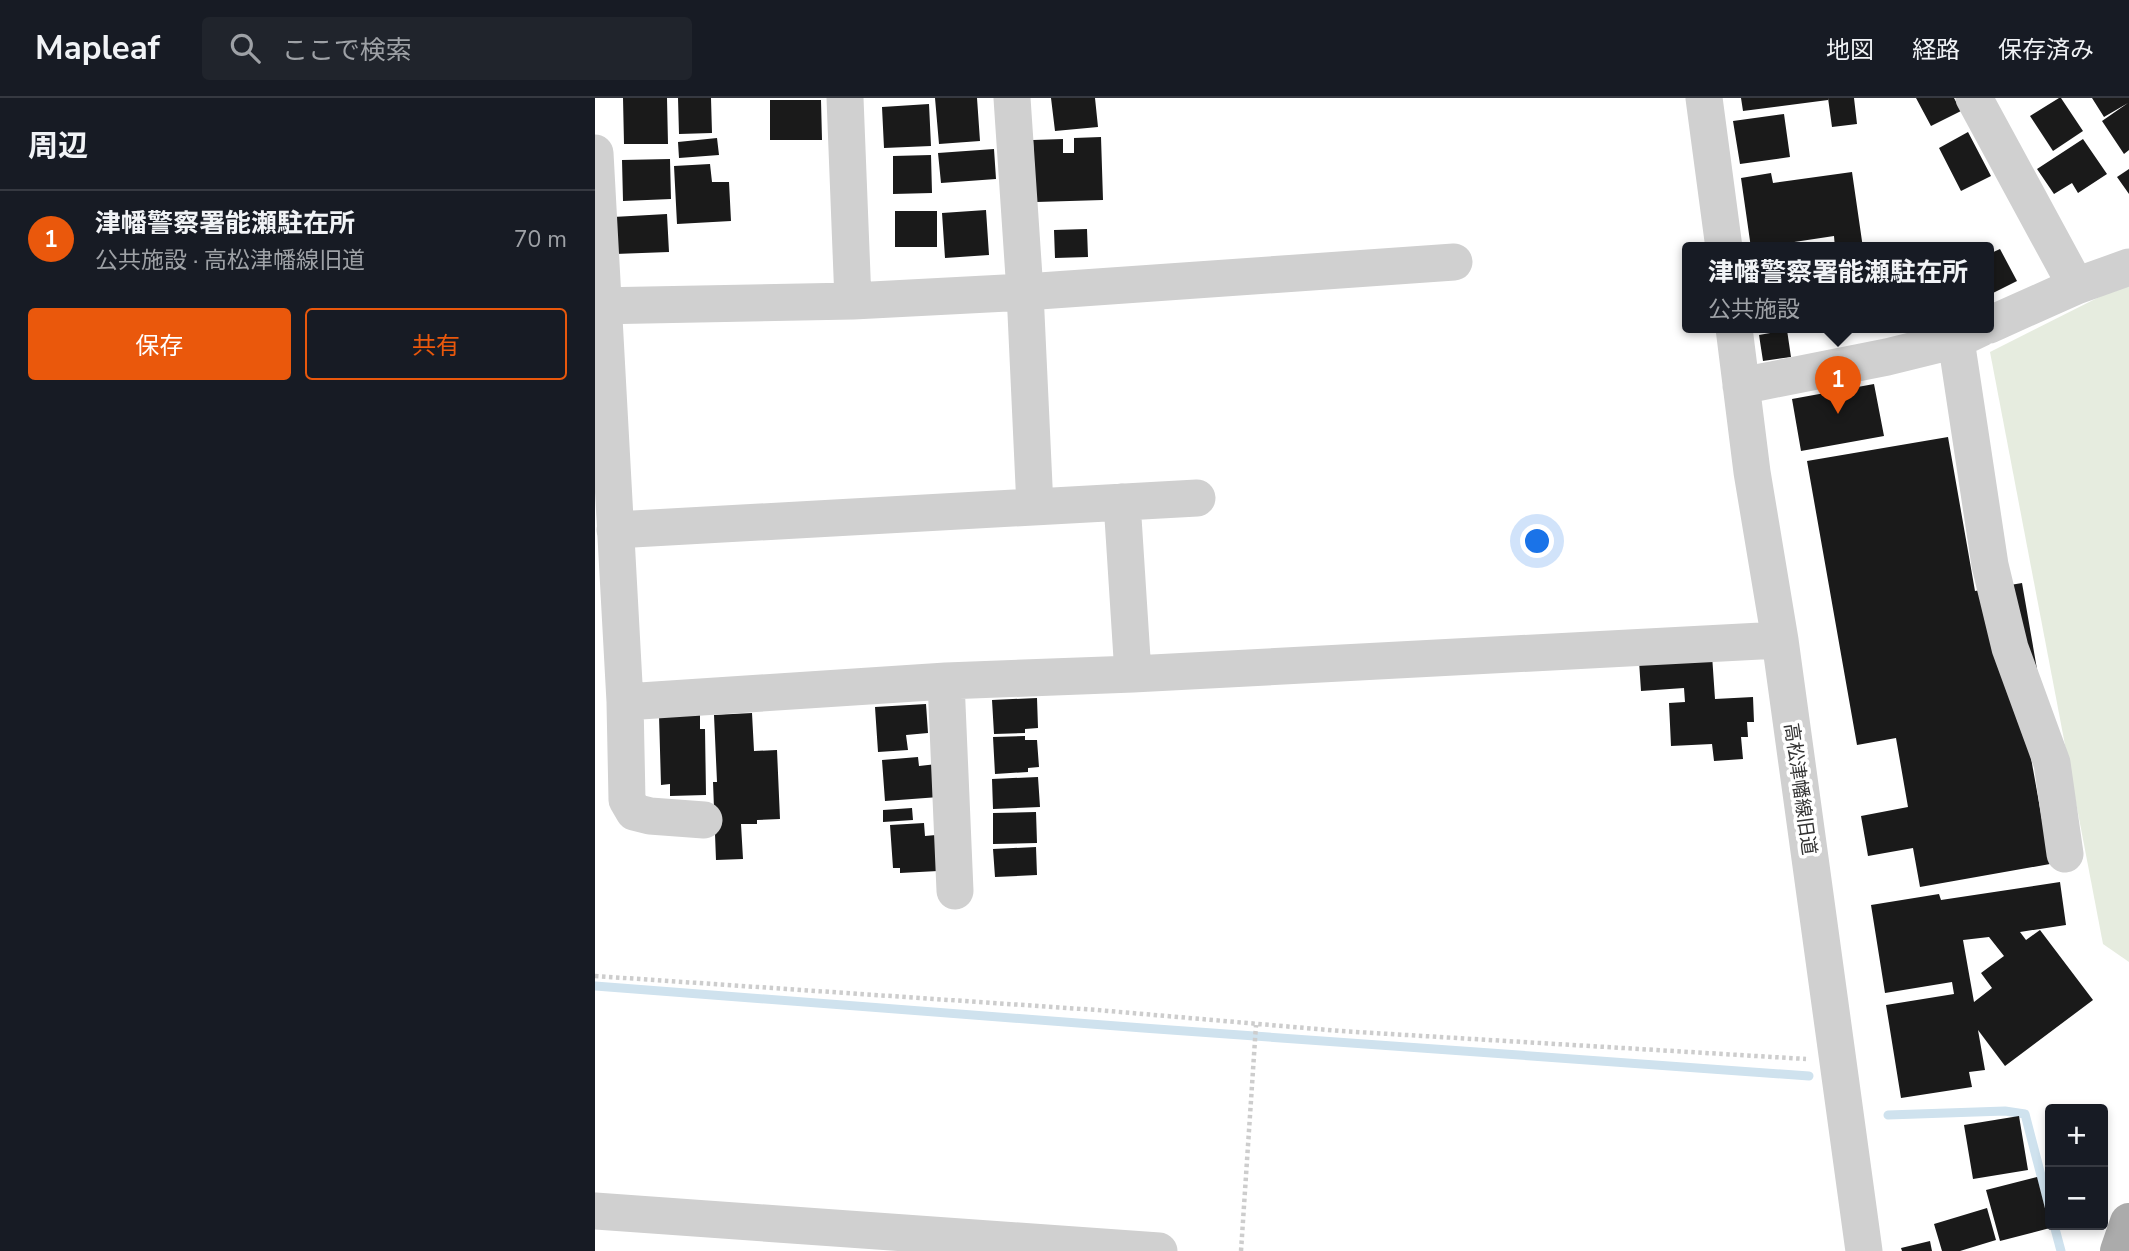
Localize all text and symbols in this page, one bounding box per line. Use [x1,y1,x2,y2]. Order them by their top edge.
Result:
search box [202,17,692,80]
text: Mapleaf [35,26,160,71]
icon: search [226,29,264,67]
text: ここで検索 [282,33,412,68]
text: 地図 [1826,34,1874,66]
text: 経路 [1912,34,1960,66]
text: 保存済み [1998,34,2094,66]
text: 周辺 [28,126,88,167]
text: 津幡警察署能瀬駐在所 [95,206,355,241]
text: 1 [44,224,58,255]
text: 70 m [514,224,567,255]
popup [1682,242,1994,333]
text: 公共施設 · 高松津幡線旧道 [95,245,365,276]
text: 津幡警察署能瀬駐在所 [1708,255,1968,290]
text: 公共施設 [1708,294,1800,325]
button: 保存 [28,308,291,380]
button: 共有 [305,308,567,380]
pin: 1 [1815,356,1861,414]
your location [1520,524,1554,558]
street label: 高松津幡線旧道 [1778,721,1822,857]
map controls [2045,1104,2108,1230]
button: + [2045,1104,2108,1167]
button: − [2045,1167,2108,1230]

